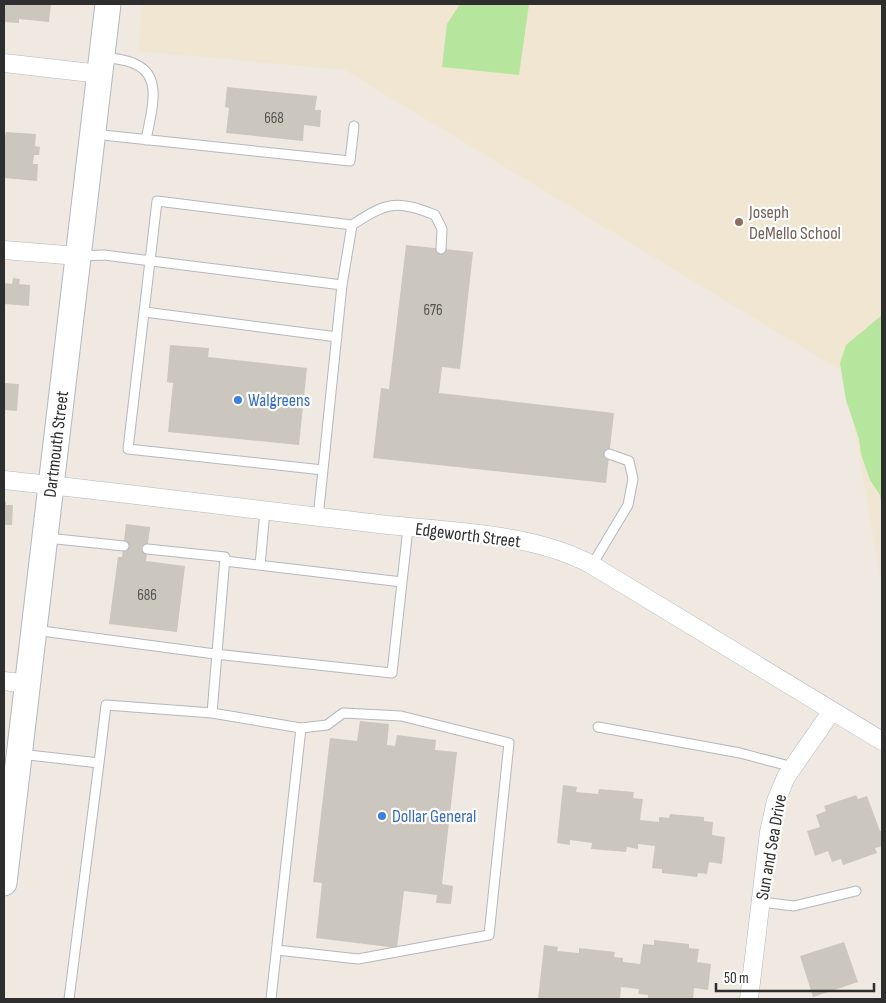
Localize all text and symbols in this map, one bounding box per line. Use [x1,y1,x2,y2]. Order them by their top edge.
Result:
house number: 668 [264,109,284,128]
place label: Joseph DeMello School [748,202,841,244]
marker: Joseph DeMello School [733,216,745,228]
house number: 676 [423,301,443,320]
street label: Dartmouth Street [40,389,73,499]
place label: Walgreens [248,390,310,411]
marker: Walgreens [232,394,244,406]
street label: Edgeworth Street [414,519,522,552]
house number: 686 [137,586,157,605]
street label: Sun and Sea Drive [752,793,791,902]
place label: Dollar General [392,806,476,827]
marker: Dollar General [376,810,388,822]
scale bar [716,960,874,992]
text: 50 m [724,969,749,988]

